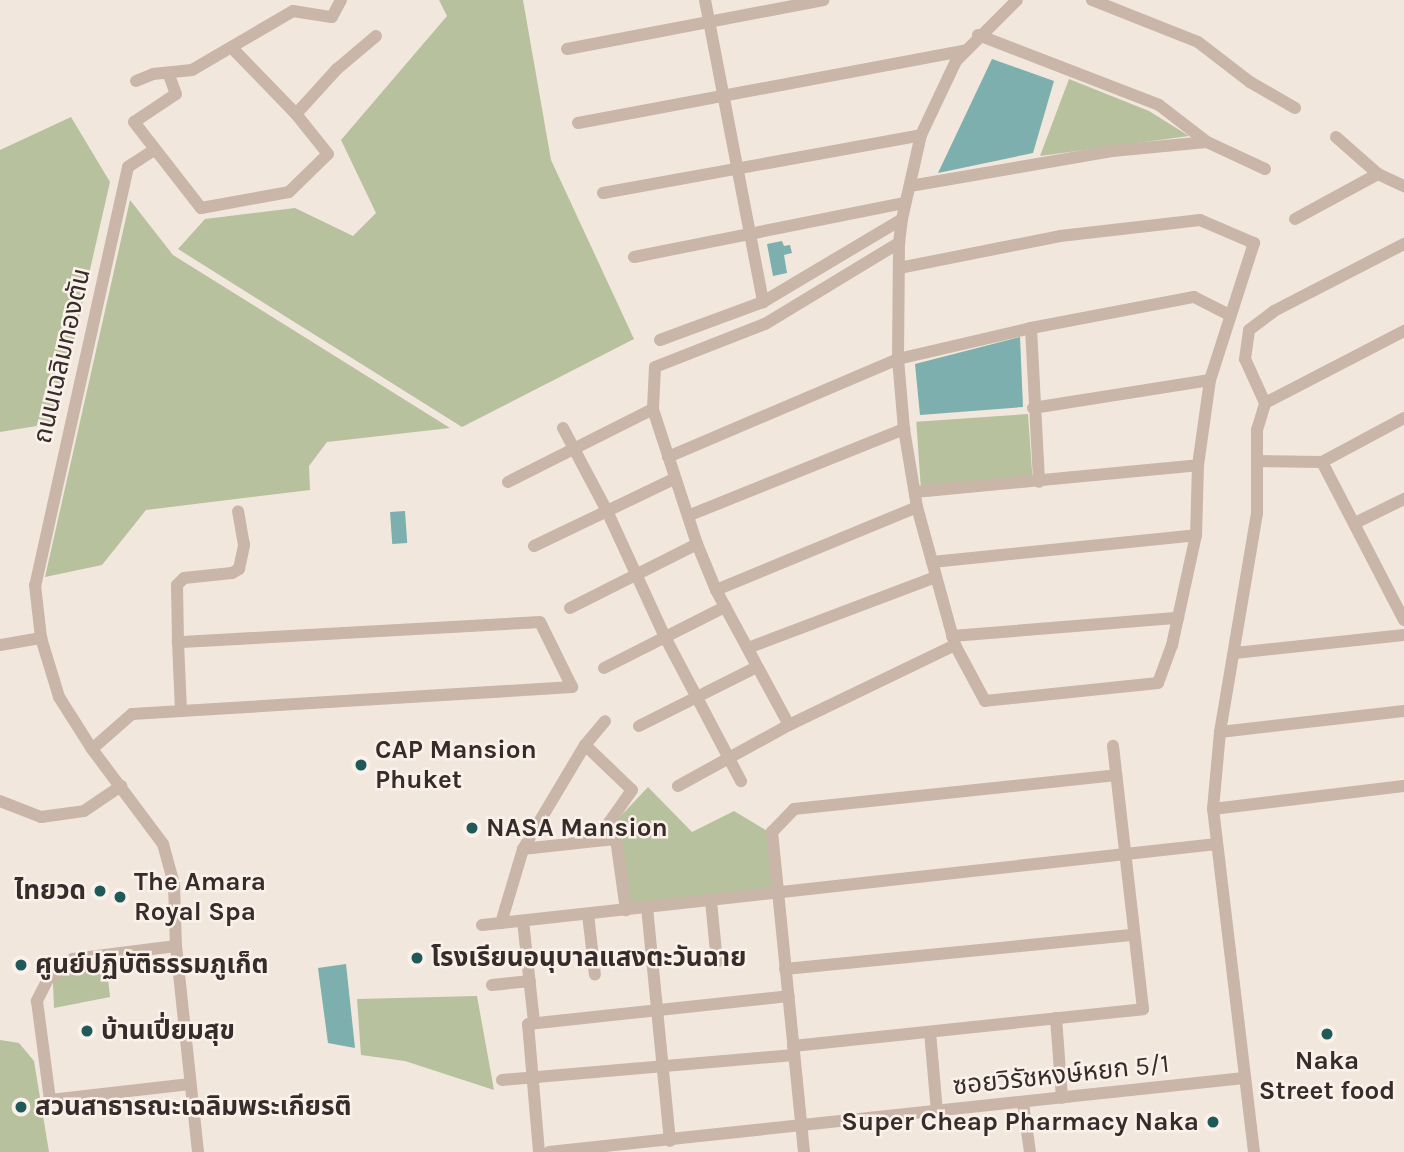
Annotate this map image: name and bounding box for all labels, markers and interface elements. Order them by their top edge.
street label: ถนนเฉลิมทองตัน [27,265,97,447]
place label: CAP Mansion Phuket [375,734,537,796]
marker: CAP Mansion Phuket [353,757,369,773]
place label: NASA Mansion [486,812,668,844]
marker: NASA Mansion [464,820,480,836]
place label: The Amara Royal Spa [134,866,266,928]
place label: ไทยวด [14,875,86,907]
marker: ไทยวด [92,883,108,899]
marker: The Amara Royal Spa [112,889,128,905]
place label: โรงเรียนอนุบาลแสงตะวันฉาย [431,942,746,974]
place label: ศูนย์ปฏิบัติธรรมภูเก็ต [35,949,269,981]
marker: โรงเรียนอนุบาลแสงตะวันฉาย [409,950,425,966]
marker: ศูนย์ปฏิบัติธรรมภูเก็ต [13,957,29,973]
place label: บ้านเปี่ยมสุข [101,1015,235,1047]
marker: บ้านเปี่ยมสุข [79,1023,95,1039]
marker: Naka Street food [1319,1026,1335,1042]
place label: Naka Street food [1259,1045,1395,1106]
street label: ซอยวิรัชหงษ์หยก 5/1 [951,1048,1171,1102]
place label: สวนสาธารณะเฉลิมพระเกียรติ [35,1091,351,1123]
marker: สวนสาธารณะเฉลิมพระเกียรติ [13,1099,29,1115]
place label: Super Cheap Pharmacy Naka [841,1106,1199,1138]
marker: Super Cheap Pharmacy Naka [1205,1114,1221,1130]

